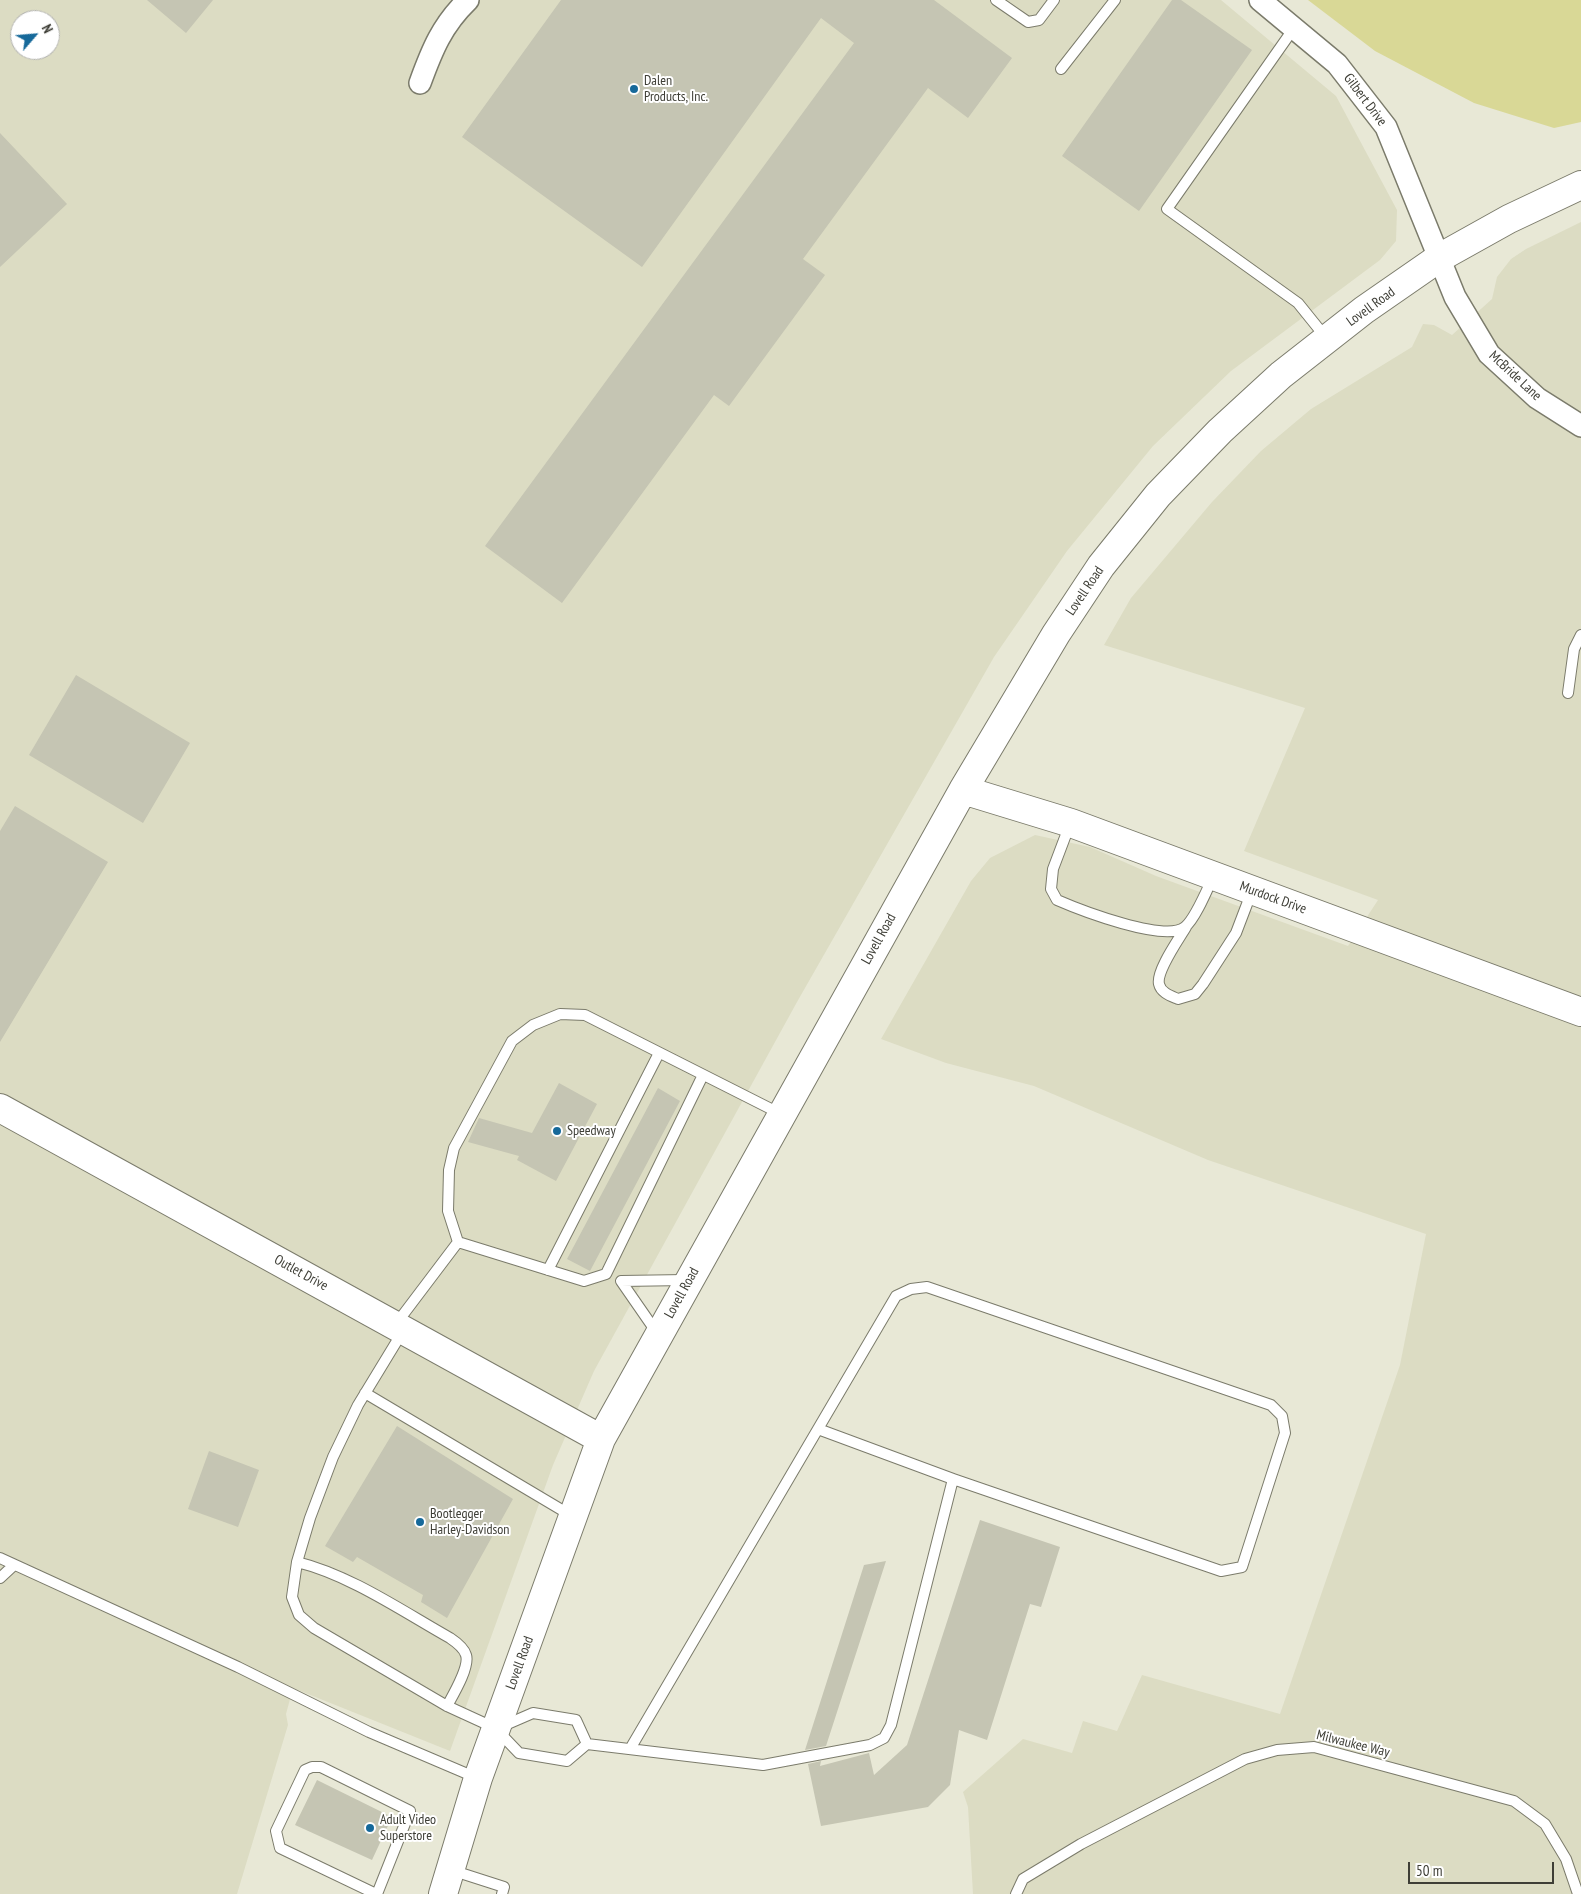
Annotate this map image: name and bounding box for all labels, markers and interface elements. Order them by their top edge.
north arrow [10,10,60,60]
text: N [38,21,57,36]
street label: Gilbert Drive [1340,70,1390,130]
place label: Dalen Products, Inc. [644,73,708,105]
marker: Dalen Products, Inc. [628,83,640,95]
street label: Lovell Road [1344,284,1398,330]
street label: McBride Lane [1485,348,1545,404]
street label: Lovell Road [1062,563,1108,619]
street label: Murdock Drive [1237,878,1309,918]
street label: Lovell Road [858,911,900,967]
place label: Speedway [567,1123,616,1139]
marker: Speedway [551,1125,563,1137]
street label: Outlet Drive [271,1251,331,1295]
street label: Lovell Road [661,1265,703,1321]
place label: Bootlegger Harley-Davidson [430,1506,509,1538]
marker: Bootlegger Harley-Davidson [414,1516,426,1528]
street label: Lovell Road [503,1634,537,1692]
street label: Milwaukee Way [1315,1727,1391,1761]
place label: Adult Video Superstore [380,1812,436,1844]
marker: Adult Video Superstore [364,1822,376,1834]
scale bar [1411,1852,1557,1884]
text: 50 m [1416,1861,1442,1880]

